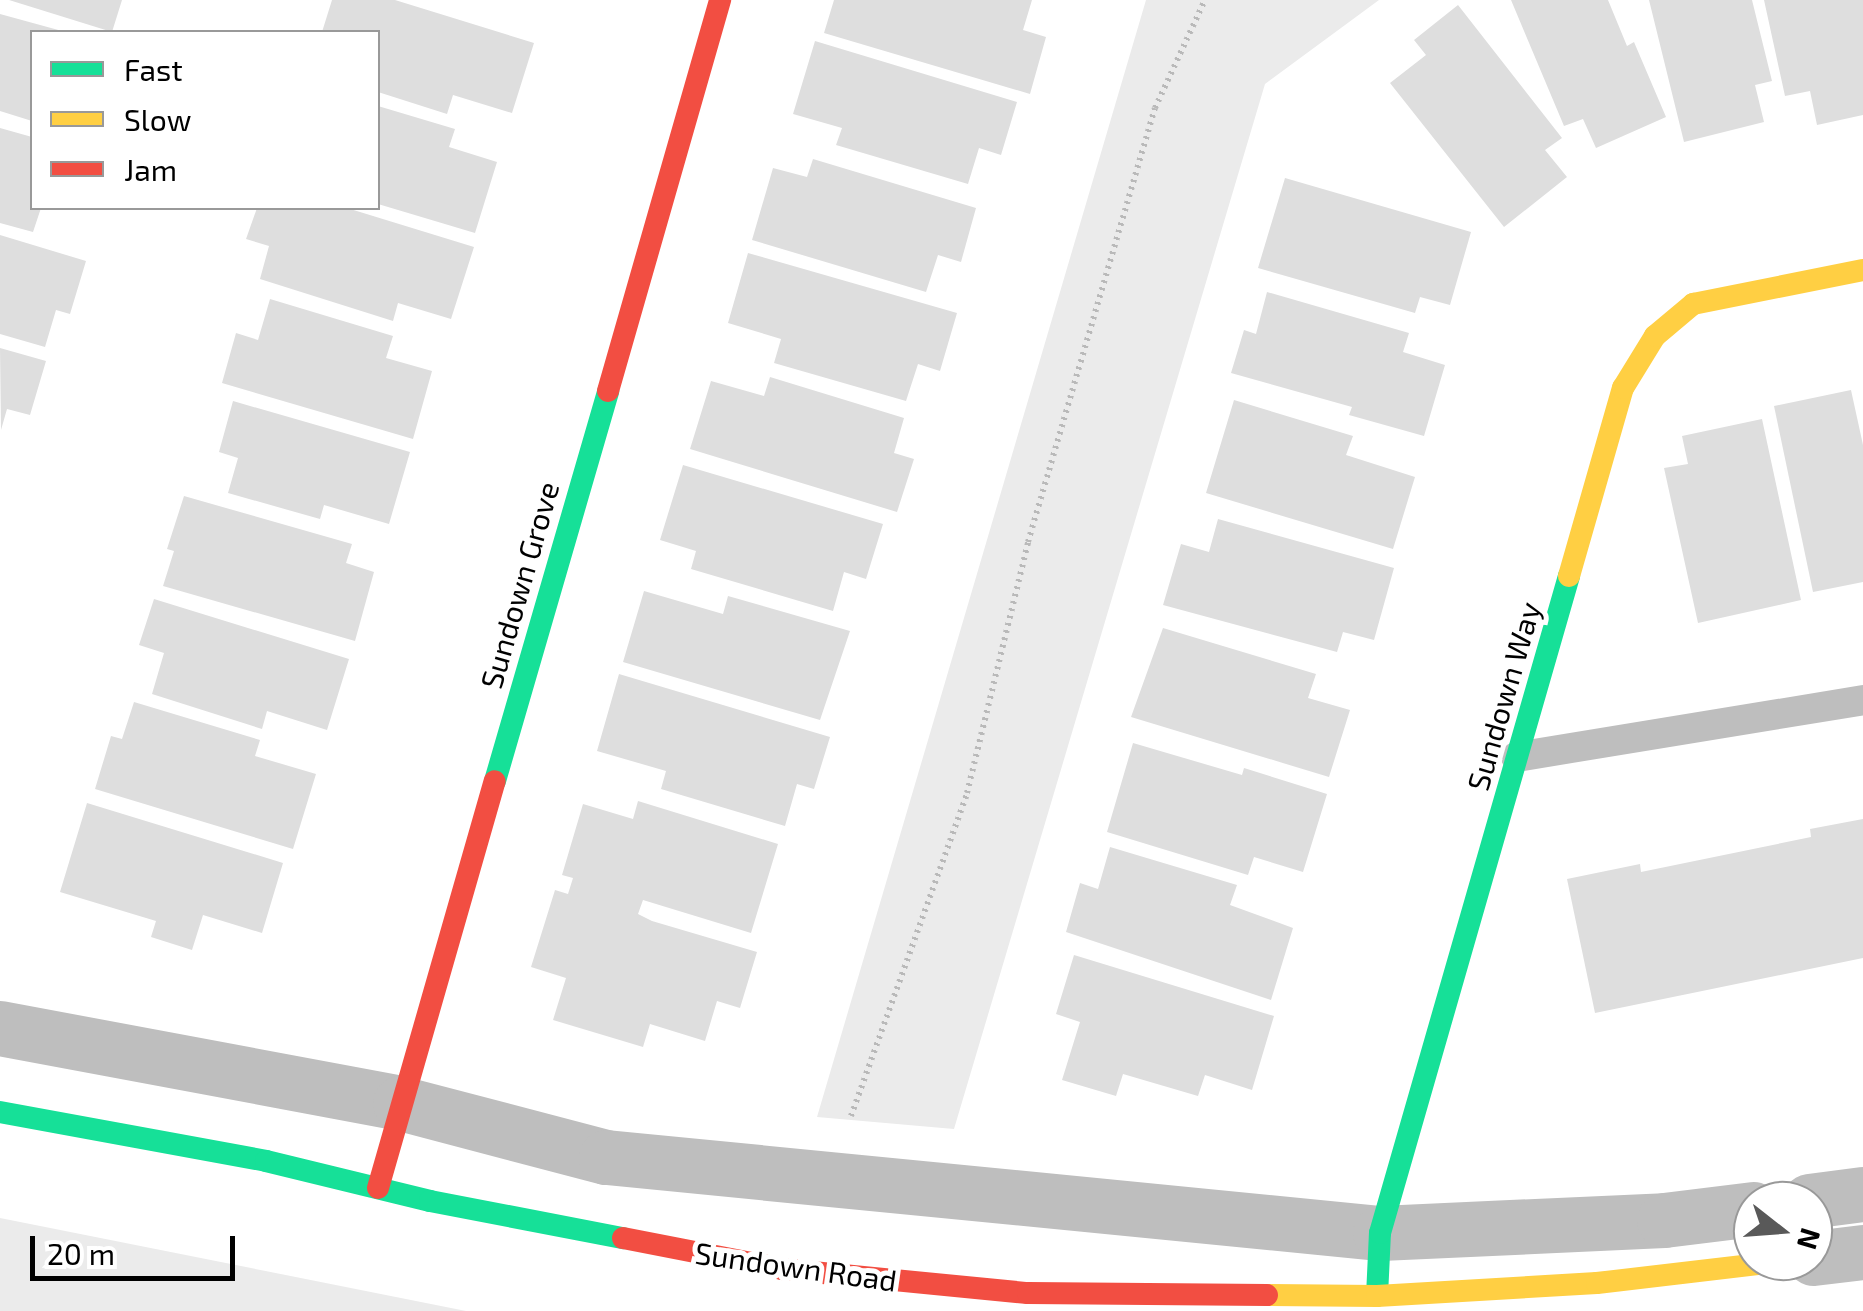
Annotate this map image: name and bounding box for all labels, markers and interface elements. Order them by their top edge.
legend [30,30,380,210]
text: Fast [124,51,183,87]
text: Slow [124,101,191,137]
text: Jam [124,151,177,187]
street label: Sundown Grove [472,477,566,693]
street label: Sundown Way [1459,597,1547,795]
north arrow [1733,1181,1833,1281]
scale bar [35,1216,240,1278]
text: N [1791,1225,1829,1254]
street label: Sundown Road [693,1234,899,1298]
text: 20 m [47,1235,115,1271]

